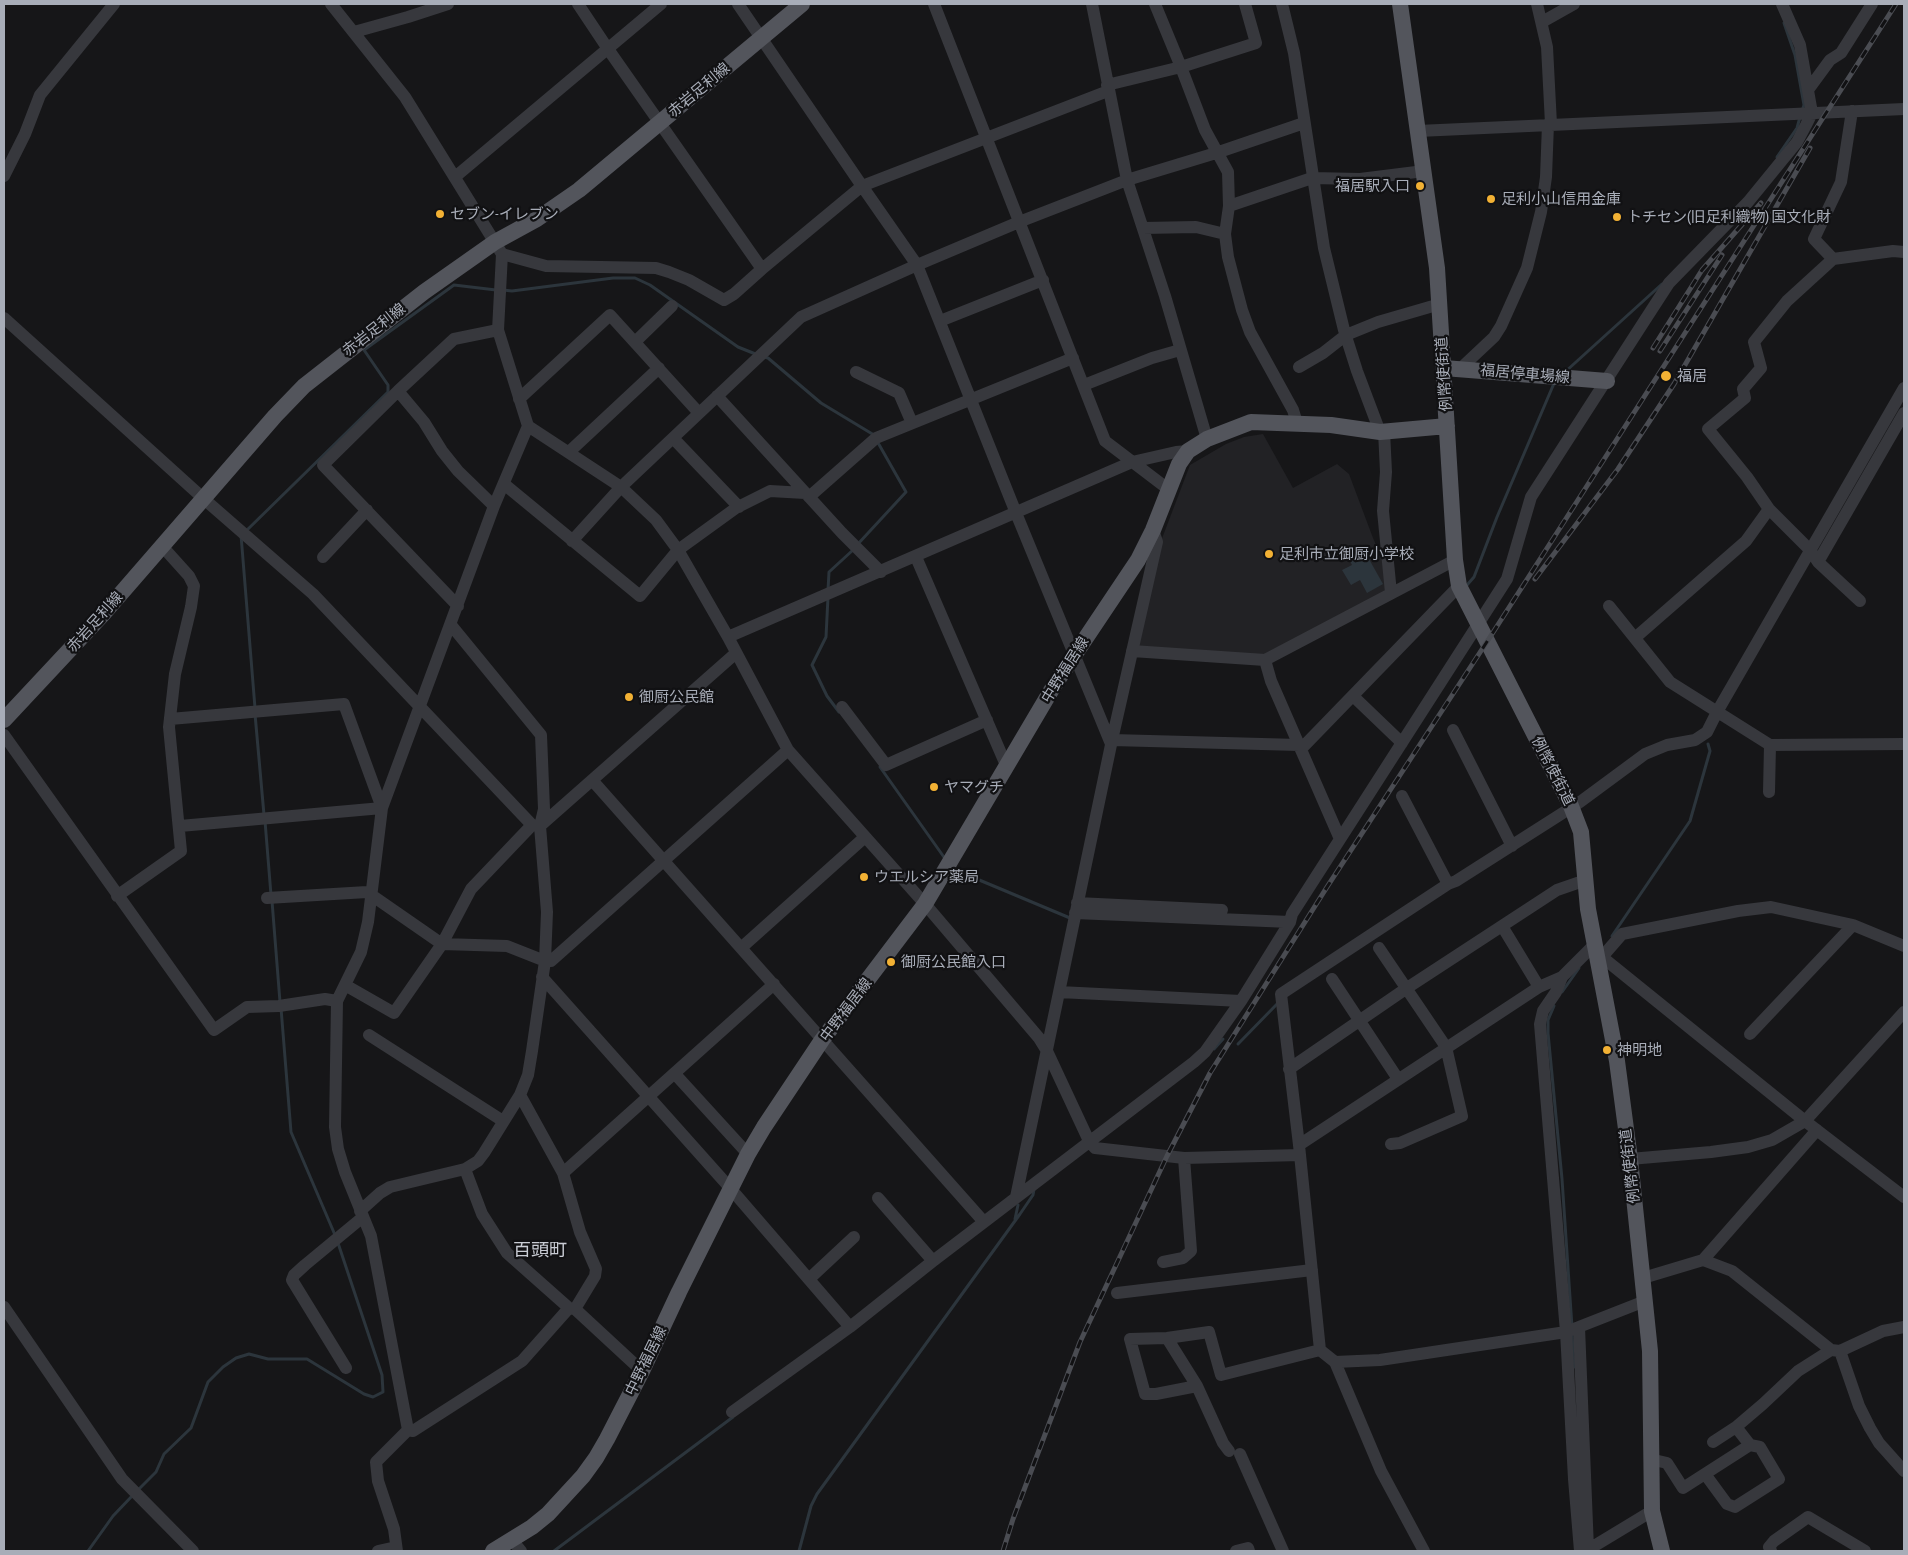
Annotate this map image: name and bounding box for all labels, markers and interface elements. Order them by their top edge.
street label: 赤岩足利線 [664,59,734,121]
place label: 福居駅入口 [1335,177,1410,195]
marker: 福居駅入口 [1414,180,1426,192]
place label: 足利小山信用金庫 [1501,190,1621,208]
marker: 足利小山信用金庫 [1485,193,1497,205]
place label: セブン-イレブン [450,205,559,223]
marker: セブン-イレブン [434,208,446,220]
place label: トチセン(旧足利織物) 国文化財 [1627,208,1831,226]
marker: トチセン(旧足利織物) 国文化財 [1611,211,1623,223]
street label: 赤岩足利線 [339,300,409,360]
street label: 例幣使街道 [1432,336,1456,412]
street label: 福居停車場線 [1479,361,1571,387]
place label: 福居 [1677,367,1707,385]
marker: 福居 [1659,369,1673,383]
place label: 足利市立御厨小学校 [1279,545,1414,563]
marker: 足利市立御厨小学校 [1263,548,1275,560]
street label: 赤岩足利線 [63,588,127,656]
street label: 中野福居線 [1037,633,1093,707]
place label: 御厨公民館 [639,688,714,706]
marker: 御厨公民館 [623,691,635,703]
street label: 例幣使街道 [1528,734,1578,808]
place label: ヤマグチ [944,778,1004,796]
marker: ヤマグチ [928,781,940,793]
place label: ウエルシア薬局 [874,868,979,886]
marker: ウエルシア薬局 [858,871,870,883]
place label: 御厨公民館入口 [901,953,1006,971]
marker: 御厨公民館入口 [885,956,897,968]
street label: 中野福居線 [816,975,876,1045]
place label: 神明地 [1617,1041,1662,1059]
marker: 神明地 [1601,1044,1613,1056]
street label: 例幣使街道 [1616,1128,1644,1204]
district label: 百頭町 [513,1239,567,1261]
street label: 中野福居線 [621,1323,671,1399]

